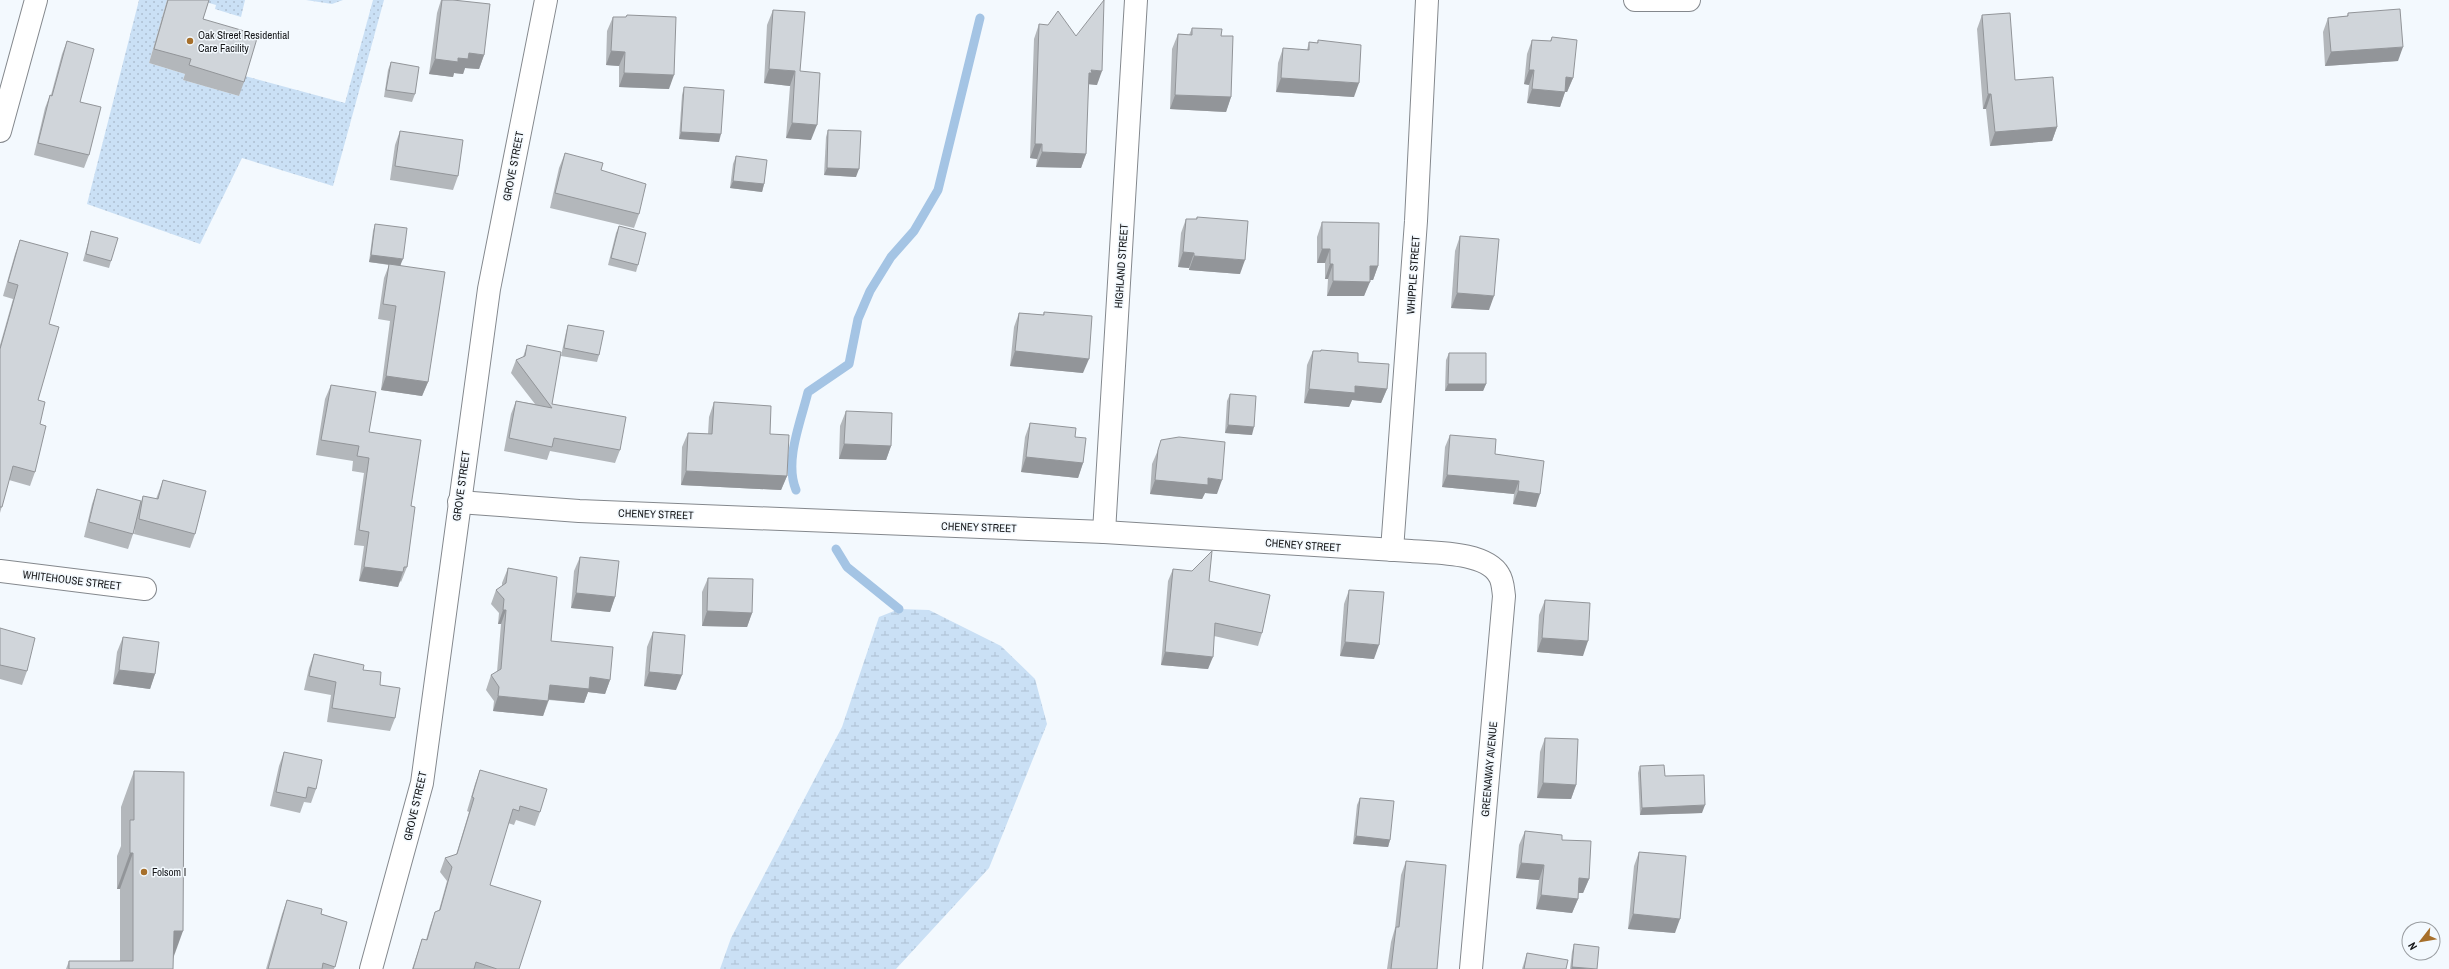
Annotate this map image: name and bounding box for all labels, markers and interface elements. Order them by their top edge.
place label: Oak Street Residential Care Facility [198,28,289,55]
marker: Oak Street Residential Care Facility [185,36,195,46]
street label: GROVE STREET [499,130,527,202]
street label: HIGHLAND STREET [1111,223,1131,309]
street label: WHIPPLE STREET [1403,235,1423,315]
street label: GROVE STREET [449,450,473,522]
street label: CHENEY STREET [618,506,694,522]
street label: CHENEY STREET [941,519,1017,535]
street label: CHENEY STREET [1265,535,1342,555]
street label: WHITEHOUSE STREET [22,567,123,593]
street label: GREENAWAY AVENUE [1478,721,1500,817]
street label: GROVE STREET [400,770,430,842]
place label: Folsom I [152,865,186,879]
marker: Folsom I [139,867,149,877]
north arrow [2401,921,2441,961]
text: N [2405,940,2420,953]

